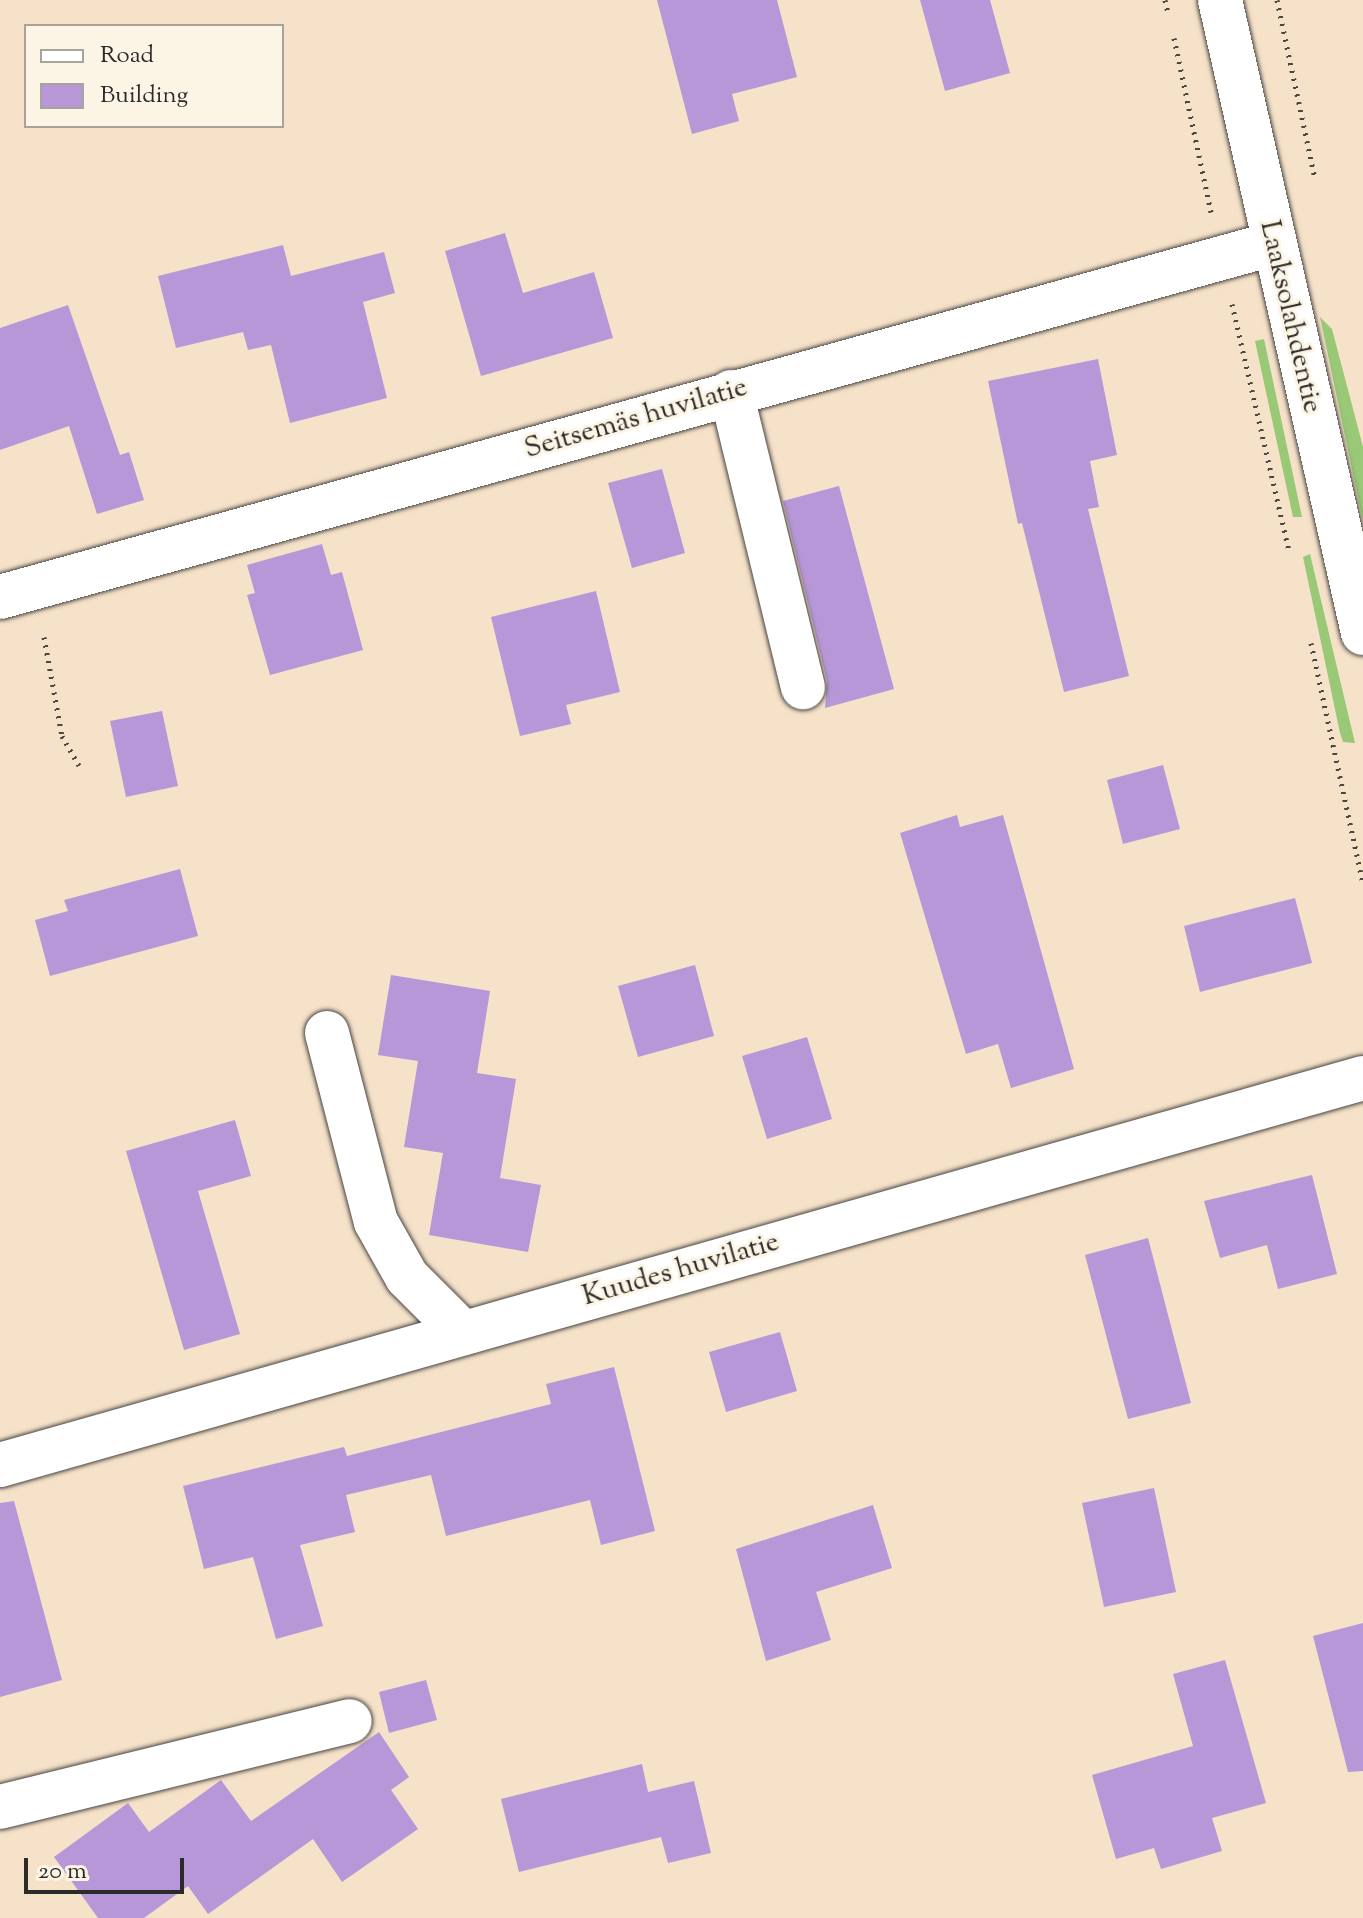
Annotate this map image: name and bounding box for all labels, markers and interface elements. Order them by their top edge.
legend [24,24,284,128]
text: Road [100,39,154,73]
text: Building [100,79,188,113]
street label: Laaksolahdentie [1252,218,1328,416]
street label: Seitsemäs huvilatie [521,371,751,467]
street label: Kuudes huvilatie [579,1226,783,1314]
scale bar [28,1842,188,1892]
text: 20 m [38,1855,87,1889]

